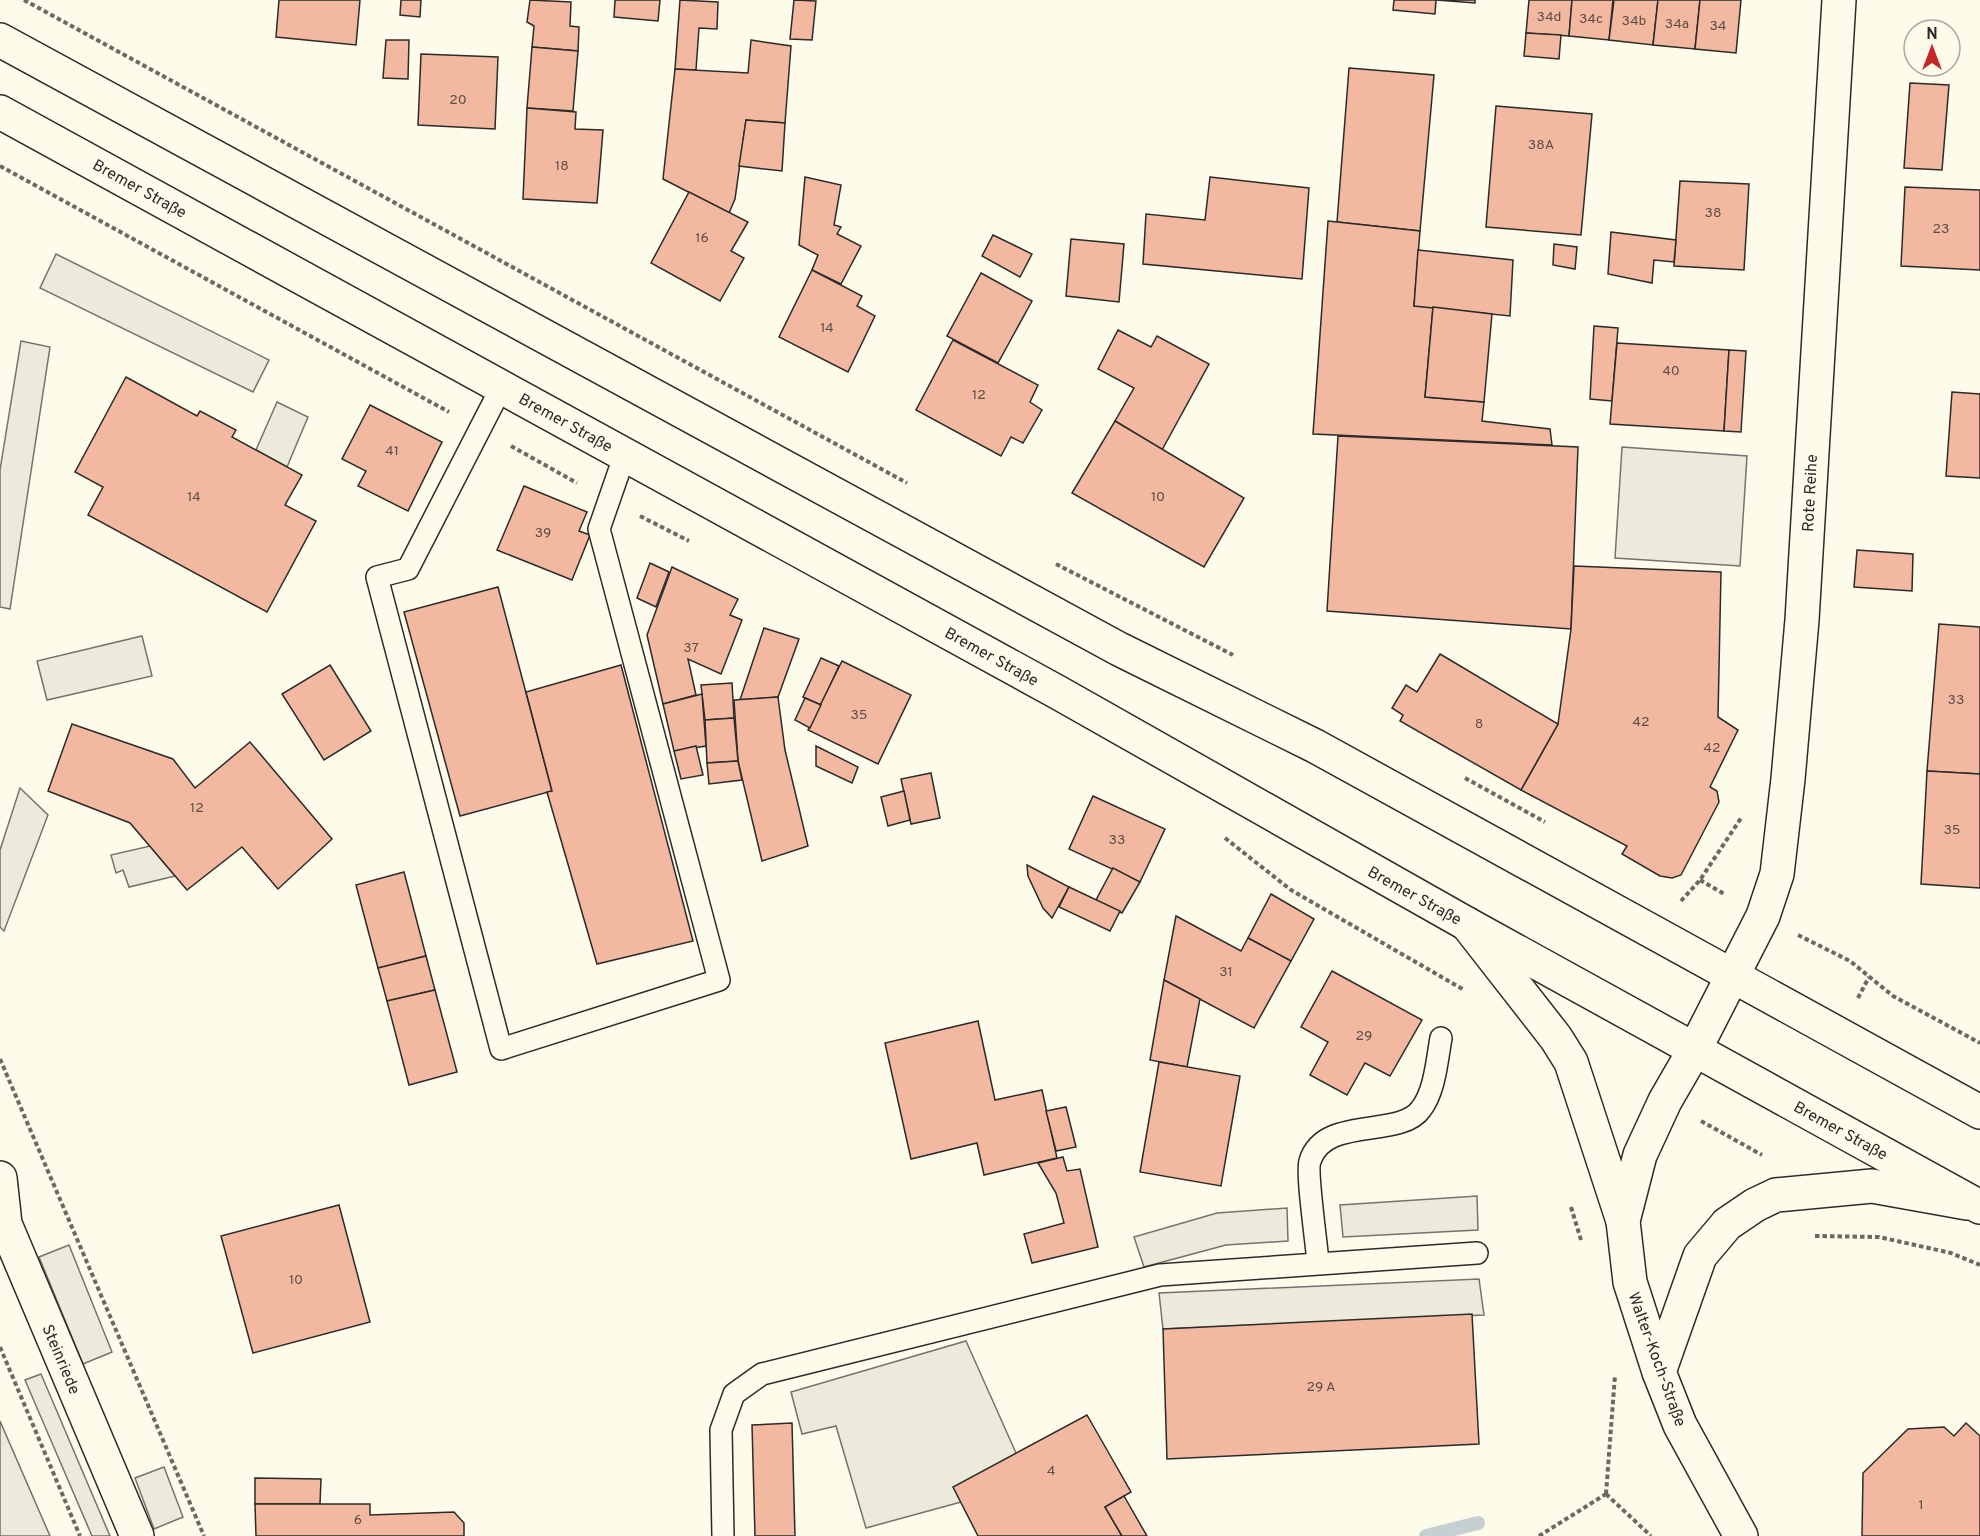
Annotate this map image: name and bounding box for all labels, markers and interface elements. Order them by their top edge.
house number: 34d [1537,9,1562,26]
house number: 34c [1579,11,1603,28]
house number: 34b [1622,13,1647,30]
house number: 34a [1665,16,1689,33]
house number: 34 [1709,18,1727,35]
north arrow [1902,18,1962,78]
text: N [1926,25,1938,45]
house number: 20 [449,92,467,109]
house number: 38A [1528,137,1554,154]
street label: Bremer Straße [89,156,189,224]
house number: 18 [555,158,569,175]
house number: 38 [1705,205,1721,222]
house number: 23 [1933,221,1950,238]
house number: 16 [695,230,709,247]
house number: 14 [820,320,834,337]
house number: 40 [1662,363,1680,380]
house number: 12 [972,387,986,404]
street label: Bremer Straße [515,390,615,458]
house number: 41 [385,443,399,460]
street label: Rote Reihe [1799,454,1823,533]
house number: 14 [187,489,201,506]
house number: 10 [1151,489,1165,506]
house number: 39 [535,525,551,542]
street label: Bremer Straße [941,624,1041,692]
house number: 37 [683,640,699,657]
house number: 33 [1948,692,1964,709]
house number: 35 [850,707,868,724]
house number: 42 [1632,714,1650,731]
house number: 8 [1475,716,1483,733]
house number: 42 [1703,740,1721,757]
house number: 12 [190,800,204,817]
house number: 35 [1943,822,1961,839]
house number: 33 [1109,832,1125,849]
street label: Bremer Straße [1364,863,1464,931]
house number: 31 [1219,964,1233,981]
house number: 29 [1356,1028,1372,1045]
street label: Bremer Straße [1790,1098,1890,1166]
house number: 10 [289,1272,303,1289]
street label: Walter-Koch-Straße [1623,1290,1690,1430]
street label: Steinriede [37,1322,84,1398]
house number: 29 A [1306,1379,1336,1396]
house number: 4 [1047,1463,1055,1480]
house number: 1 [1918,1497,1924,1514]
house number: 6 [354,1512,362,1529]

